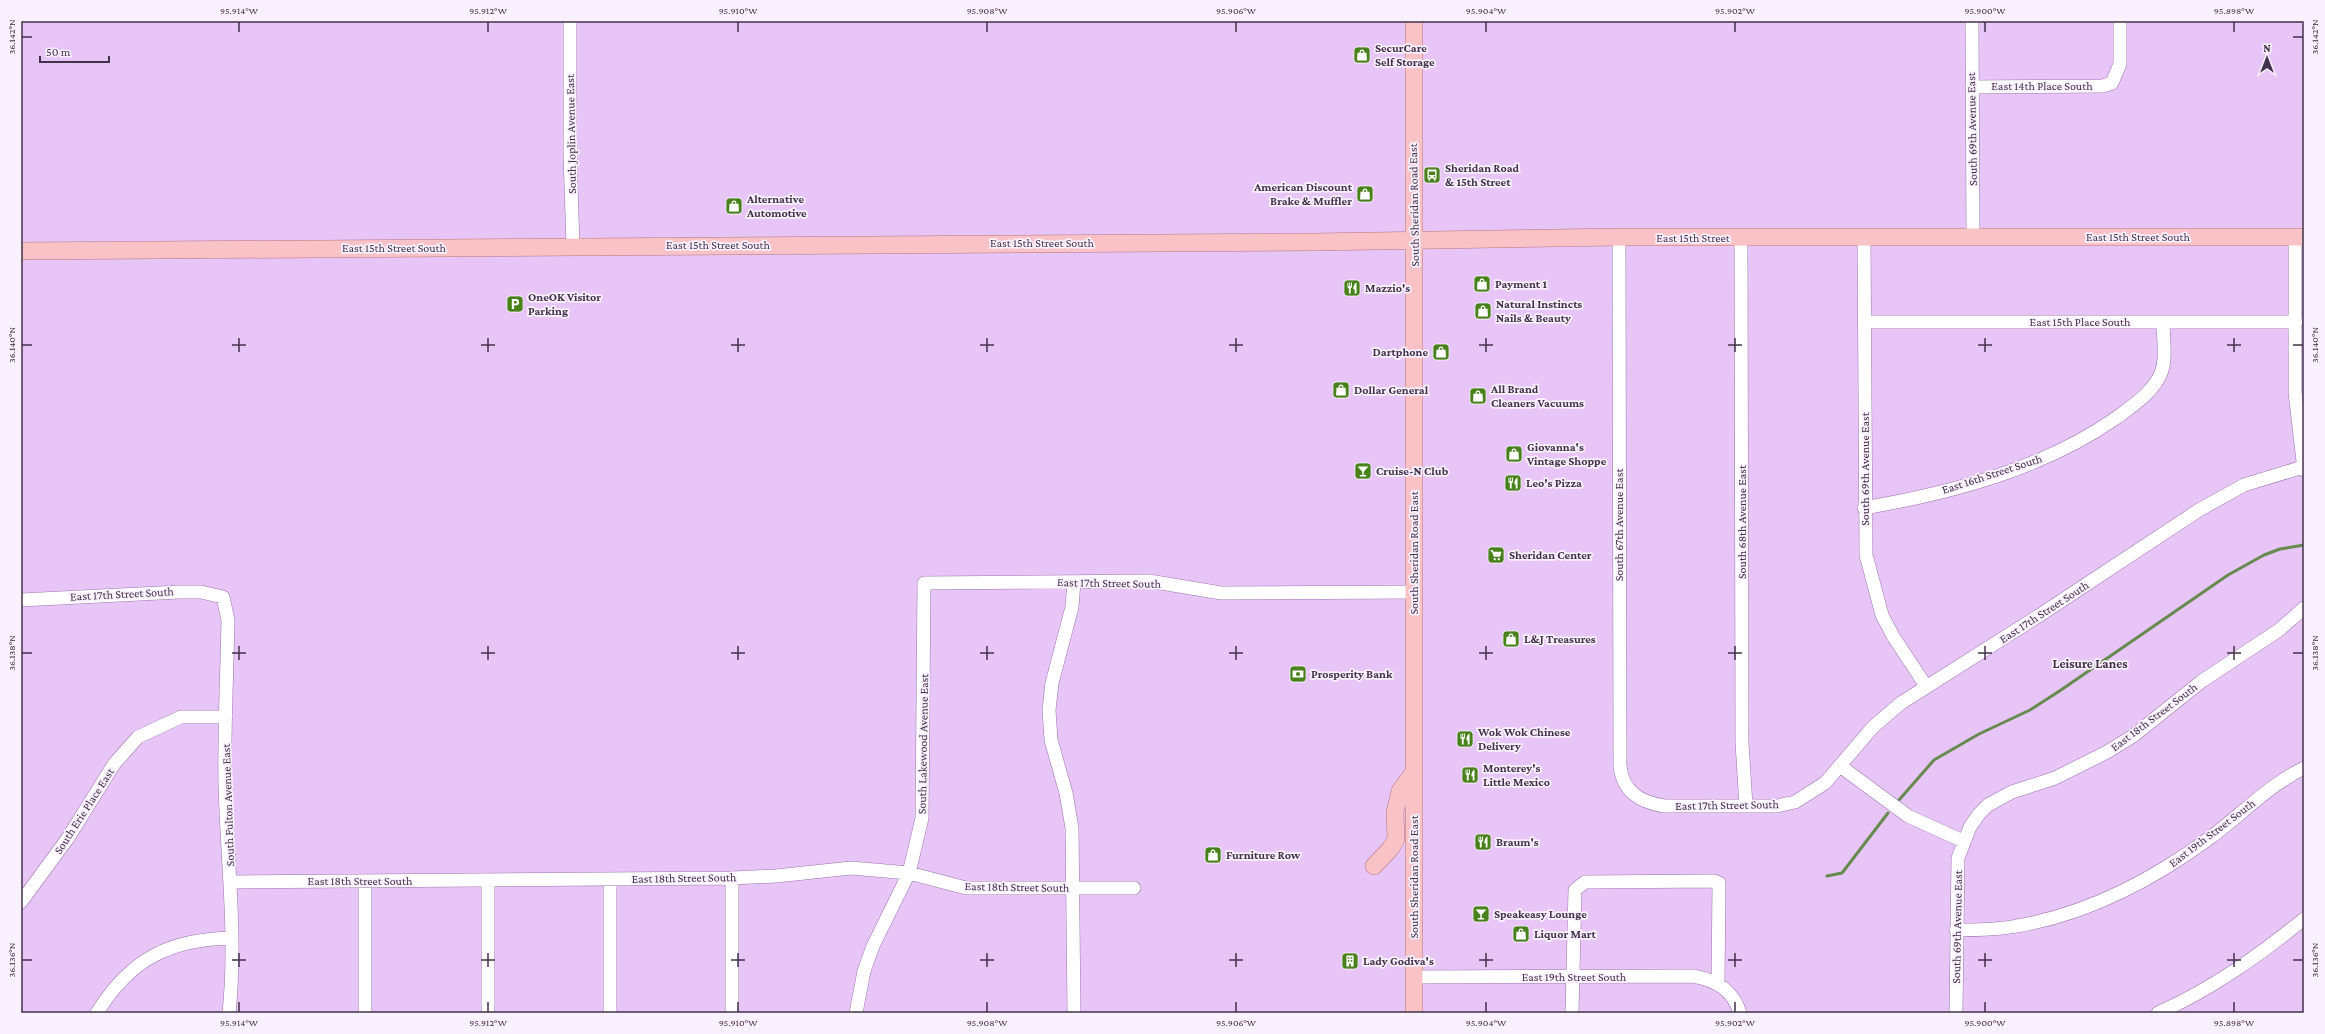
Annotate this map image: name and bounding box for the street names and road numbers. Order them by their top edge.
street label: South 69th Avenue East [1964,71,1980,186]
street label: South Joplin Avenue East [563,73,579,194]
street label: East 14th Place South [1991,79,2093,93]
street label: South Sheridan Road East [1406,142,1422,267]
street label: East 15th Street South [2086,230,2191,244]
street label: East 15th Street [1656,231,1731,245]
street label: East 15th Street South [990,236,1095,250]
street label: East 15th Street South [666,238,771,252]
street label: East 15th Street South [342,241,447,255]
street label: East 15th Place South [2030,315,2131,329]
street label: South 69th Avenue East [1858,411,1872,526]
street label: East 16th Street South [1940,451,2044,497]
street label: South 68th Avenue East [1735,464,1749,579]
street label: South 67th Avenue East [1612,468,1626,581]
street label: South Sheridan Road East [1407,490,1421,615]
street label: East 17th Street South [1057,575,1162,591]
street label: East 17th Street South [1997,578,2092,646]
street label: East 17th Street South [70,584,175,604]
street label: South Lakewood Avenue East [915,673,931,814]
street label: East 18th Street South [2108,680,2200,754]
street label: South Fulton Avenue East [219,742,237,867]
street label: South Erie Place East [51,764,118,857]
street label: East 19th Street South [2166,796,2258,870]
street label: East 17th Street South [1675,797,1780,813]
street label: South Sheridan Road East [1407,814,1421,939]
street label: South 69th Avenue East [1949,869,1965,984]
street label: East 18th Street South [632,870,737,886]
street label: East 18th Street South [308,874,413,888]
street label: East 18th Street South [965,879,1070,895]
street label: East 19th Street South [1522,970,1627,984]

